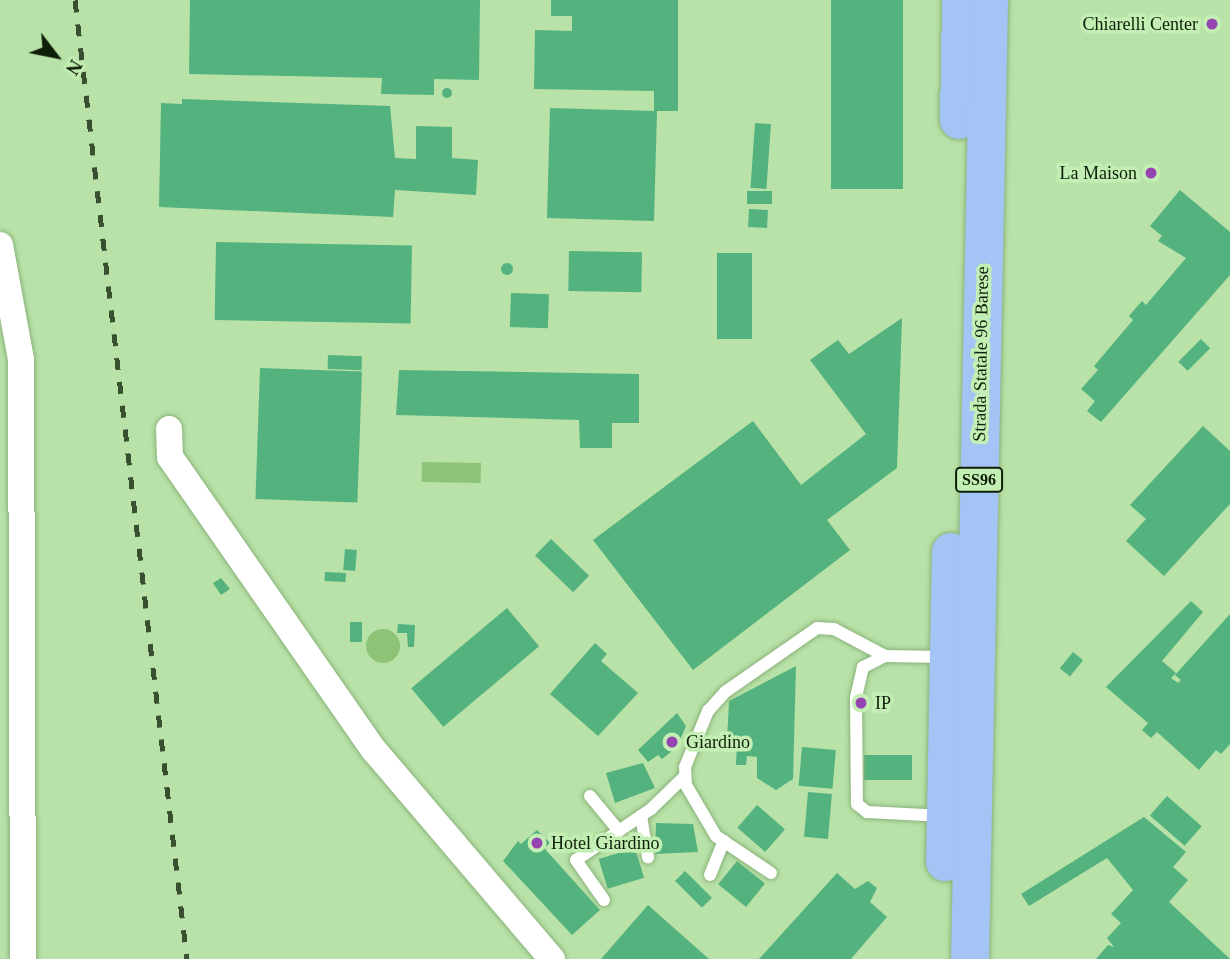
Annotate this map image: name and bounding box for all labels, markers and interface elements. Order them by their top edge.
place label: Chiarelli Center [1083,13,1198,35]
marker: Chiarelli Center [1204,16,1220,32]
north arrow [21,21,91,91]
text: N [62,56,87,79]
place label: La Maison [1060,162,1137,184]
marker: La Maison [1143,165,1159,181]
street label: Strada Statale 96 Barese [969,266,993,442]
road number: SS96 [954,467,1004,492]
place label: IP [875,692,891,714]
marker: IP [853,695,869,711]
place label: Giardino [686,731,750,753]
marker: Giardino [664,734,680,750]
place label: Hotel Giardino [551,832,659,854]
marker: Hotel Giardino [529,835,545,851]

